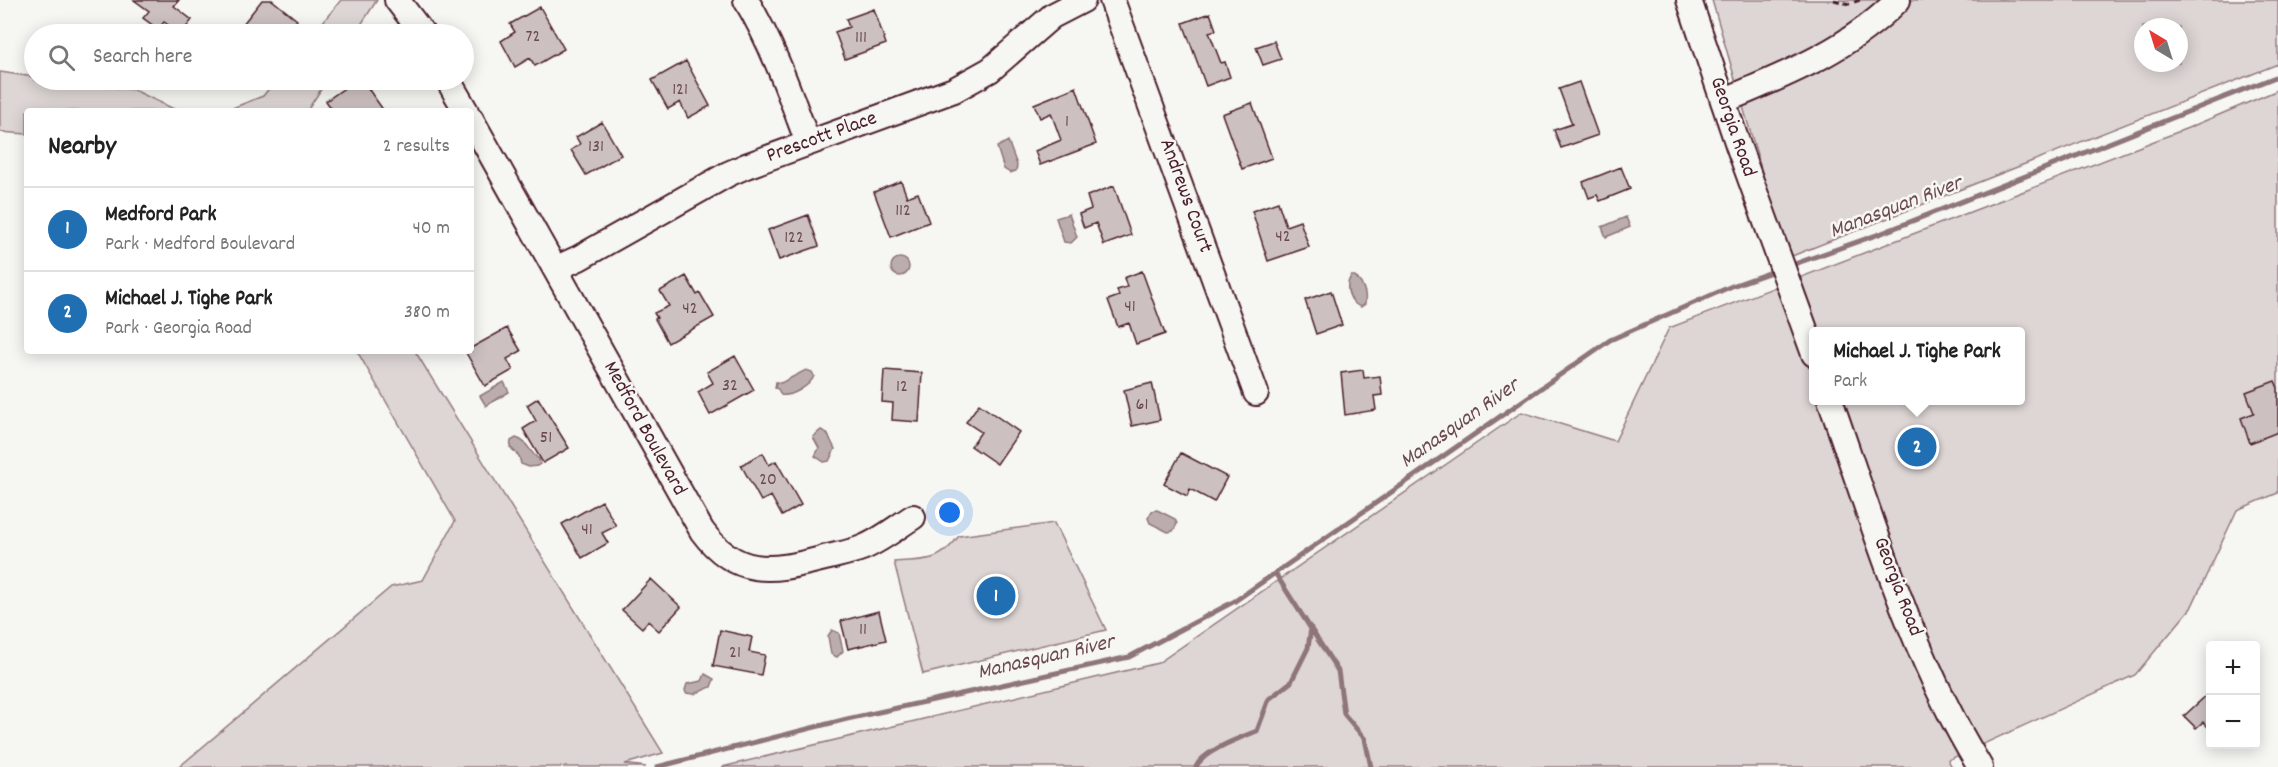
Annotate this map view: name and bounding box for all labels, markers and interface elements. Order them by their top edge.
north arrow [2134,18,2188,72]
search box [24,24,474,90]
house number: 72 [526,25,540,50]
house number: 111 [855,26,867,51]
icon: search [45,41,78,74]
text: Search here [93,42,192,73]
street label: Georgia Road [1701,73,1763,181]
house number: 121 [672,78,688,103]
street label: Prescott Place [763,104,881,172]
house number: 1 [1065,110,1069,135]
text: Nearby [48,129,116,166]
text: 2 results [383,133,450,161]
house number: 131 [588,135,604,160]
street label: Andrews Court [1150,135,1220,258]
water label: Manasquan River [1825,168,1969,247]
house number: 112 [895,199,911,224]
text: Medford Park [105,200,216,231]
text: 1 [65,215,70,243]
text: 40 m [412,215,450,243]
house number: 42 [1275,225,1291,250]
house number: 122 [784,226,804,251]
text: Park · Medford Boulevard [105,231,295,259]
text: Michael J. Tighe Park [105,284,273,315]
house number: 41 [1124,295,1136,320]
house number: 42 [682,297,698,322]
text: 2 [63,299,72,327]
text: 380 m [404,299,450,327]
text: Park · Georgia Road [105,315,252,343]
popup [1809,327,2025,405]
text: Michael J. Tighe Park [1833,337,2001,368]
street label: Medford Boulevard [595,356,693,502]
text: Park [1833,368,1867,396]
water label: Manasquan River [1394,370,1528,477]
house number: 32 [722,374,738,399]
house number: 12 [896,375,908,400]
house number: 61 [1136,393,1148,418]
pin: 2 [1898,424,1936,470]
house number: 51 [540,426,552,451]
house number: 20 [759,468,777,493]
your location [935,498,964,527]
house number: 41 [581,518,593,543]
street label: Georgia Road [1864,533,1930,641]
pin: 1 [976,574,1016,618]
house number: 11 [859,618,867,643]
water label: Manasquan River [975,627,1120,689]
house number: 21 [729,641,741,666]
map controls [2206,641,2260,749]
button: + [2206,641,2260,695]
button: − [2206,695,2260,749]

